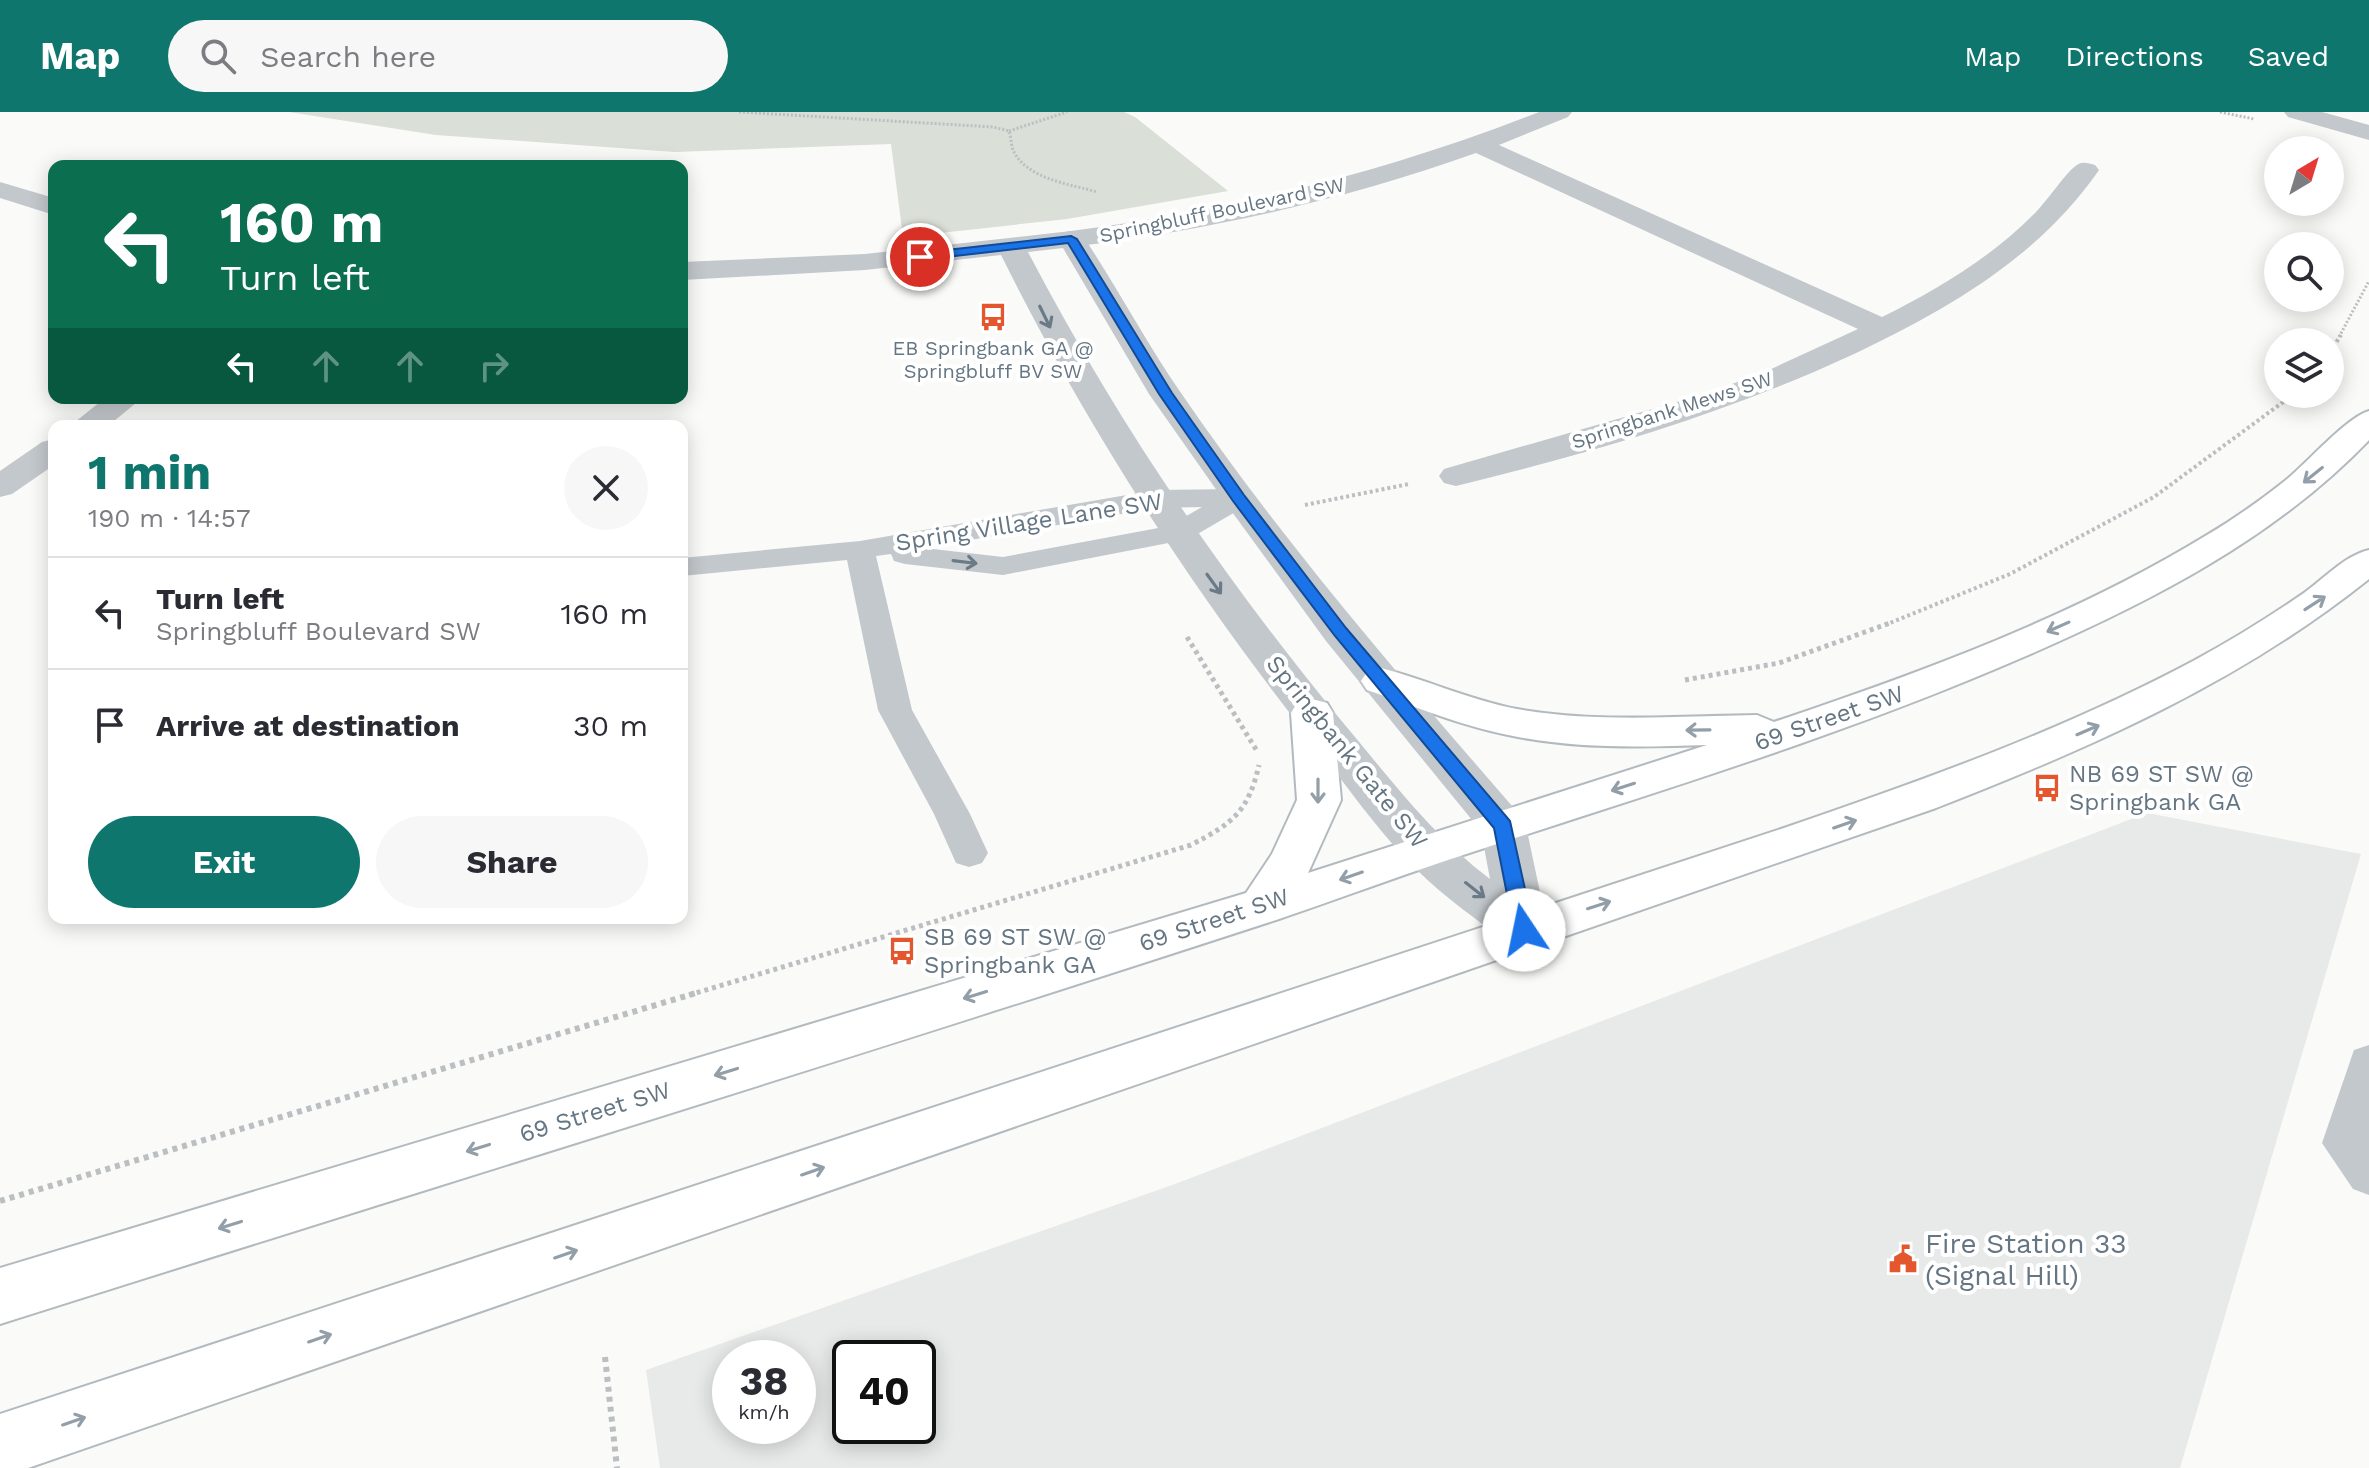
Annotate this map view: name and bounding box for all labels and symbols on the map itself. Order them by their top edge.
north arrow [2264,136,2344,216]
street label: Springbluff Boulevard SW [1097,172,1347,248]
pin [886,223,954,291]
bus stop icon: EB Springbank GA @ Springbluff BV SW [978,302,1008,332]
one-way arrow [1038,304,1053,328]
place label: EB Springbank GA @ Springbluff BV SW [892,336,1094,383]
street label: Springbank Mews SW [1569,366,1775,454]
one-way arrow [2303,466,2324,484]
street label: Spring Village Lane SW [894,487,1164,557]
one-way arrow [951,554,978,569]
one-way arrow [1206,572,1222,594]
one-way arrow [2303,595,2325,612]
one-way arrow [2046,621,2070,636]
street label: Springbank Gate SW [1261,650,1433,854]
street label: 69 Street SW [1751,679,1907,757]
one-way arrow [2075,721,2100,736]
one-way arrow [1685,722,1712,738]
place label: NB 69 ST SW @ Springbank GA [2069,760,2254,816]
bus stop icon: NB 69 ST SW @ Springbank GA [2032,773,2062,803]
one-way arrow [1310,777,1326,804]
one-way arrow [1611,781,1636,796]
one-way arrow [1833,816,1857,830]
one-way arrow [1339,869,1364,884]
one-way arrow [1464,881,1485,899]
street label: 69 Street SW [1135,883,1293,957]
position arrow [1482,888,1566,972]
one-way arrow [1585,897,1611,912]
place label: SB 69 ST SW @ Springbank GA [924,923,1106,979]
bus stop icon: SB 69 ST SW @ Springbank GA [887,936,917,966]
one-way arrow [962,988,988,1003]
one-way arrow [714,1065,739,1080]
street label: 69 Street SW [516,1076,674,1148]
one-way arrow [466,1142,491,1157]
one-way arrow [800,1162,825,1177]
one-way arrow [217,1218,243,1233]
place label: Fire Station 33 (Signal Hill) [1925,1227,2127,1292]
public building icon: Fire Station 33 (Signal Hill) [1888,1244,1918,1274]
one-way arrow [554,1246,579,1261]
one-way arrow [307,1329,332,1344]
speed limit sign: 40 [832,1340,936,1444]
one-way arrow [61,1413,86,1428]

